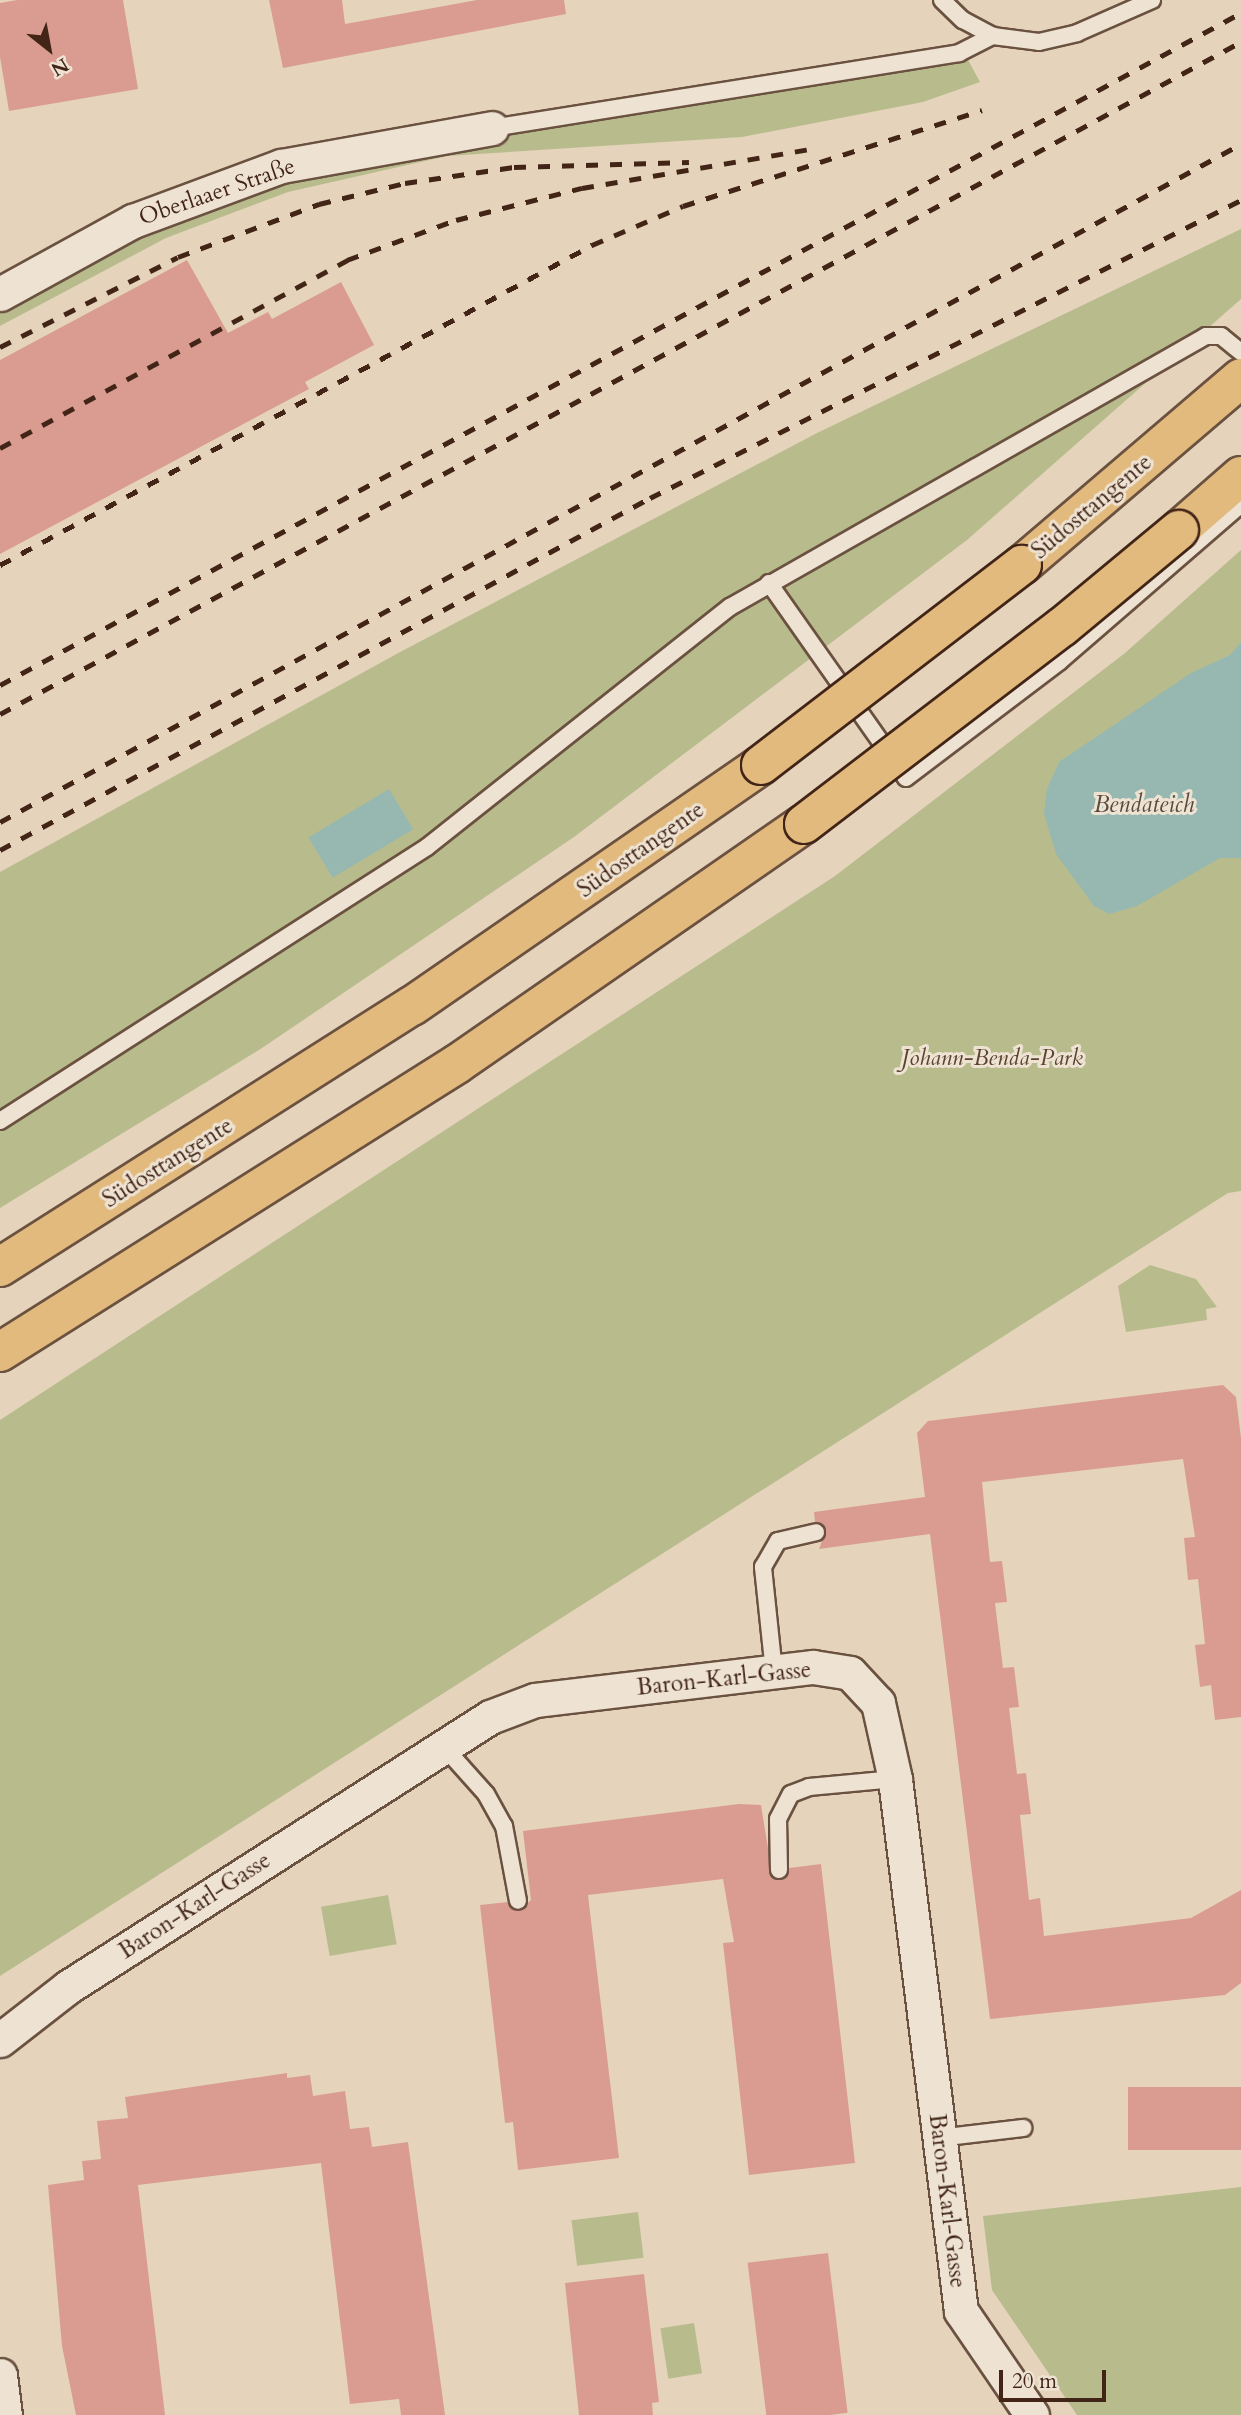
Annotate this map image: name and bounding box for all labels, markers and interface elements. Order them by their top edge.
north arrow [14,14,84,84]
text: N [46,52,74,82]
street label: Oberlaaer Straße [135,152,299,232]
street label: Südosttangente [1026,449,1158,565]
water label: Bendateich [1094,791,1194,819]
street label: Südosttangente [572,796,710,904]
park label: Johann-Benda-Park [901,1044,1083,1072]
street label: Südosttangente [98,1112,238,1214]
street label: Baron-Karl-Gasse [635,1656,813,1702]
street label: Baron-Karl-Gasse [114,1847,276,1965]
street label: Baron-Karl-Gasse [923,2112,971,2290]
scale bar [1003,2356,1110,2400]
text: 20 m [1012,2367,1057,2396]

